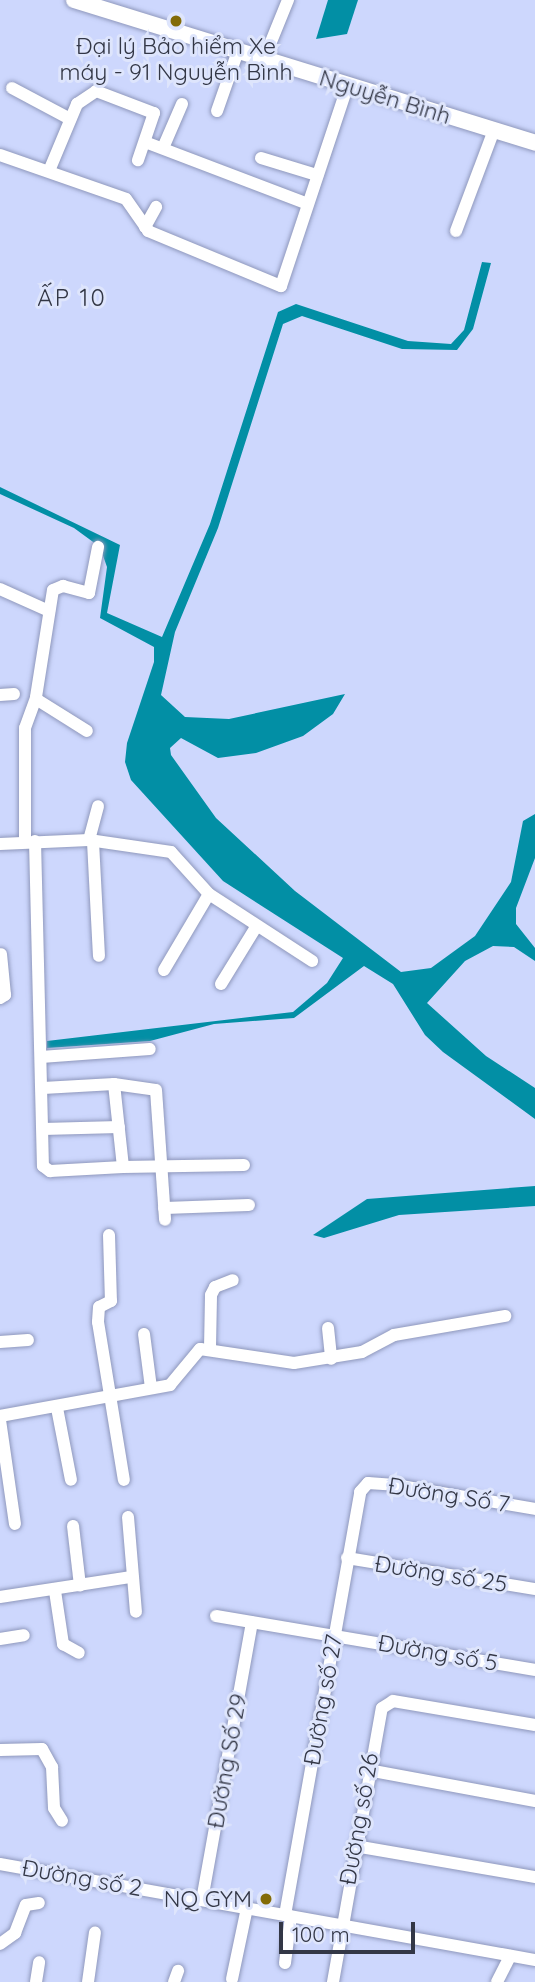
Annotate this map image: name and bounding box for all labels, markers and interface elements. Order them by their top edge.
marker: Đại lý Bảo hiểm Xe máy - 91 Nguyễn Bình [168,13,184,29]
place label: Đại lý Bảo hiểm Xe máy - 91 Nguyễn Bình [59,32,293,86]
street label: Nguyễn Bình [316,64,454,130]
district label: ẤP 10 [38,284,106,312]
street label: Đường Số 7 [386,1472,512,1518]
street label: Đường số 25 [373,1550,509,1598]
street label: Đường số 5 [376,1629,500,1677]
street label: Đường số 27 [298,1632,348,1768]
street label: Đường Số 29 [202,1692,252,1830]
street label: Đường số 26 [334,1751,384,1887]
street label: Đường số 2 [20,1854,144,1902]
place label: NQ GYM [164,1885,252,1913]
marker: NQ GYM [258,1891,274,1907]
scale bar [283,1909,420,1953]
text: 100 m [292,1921,350,1947]

